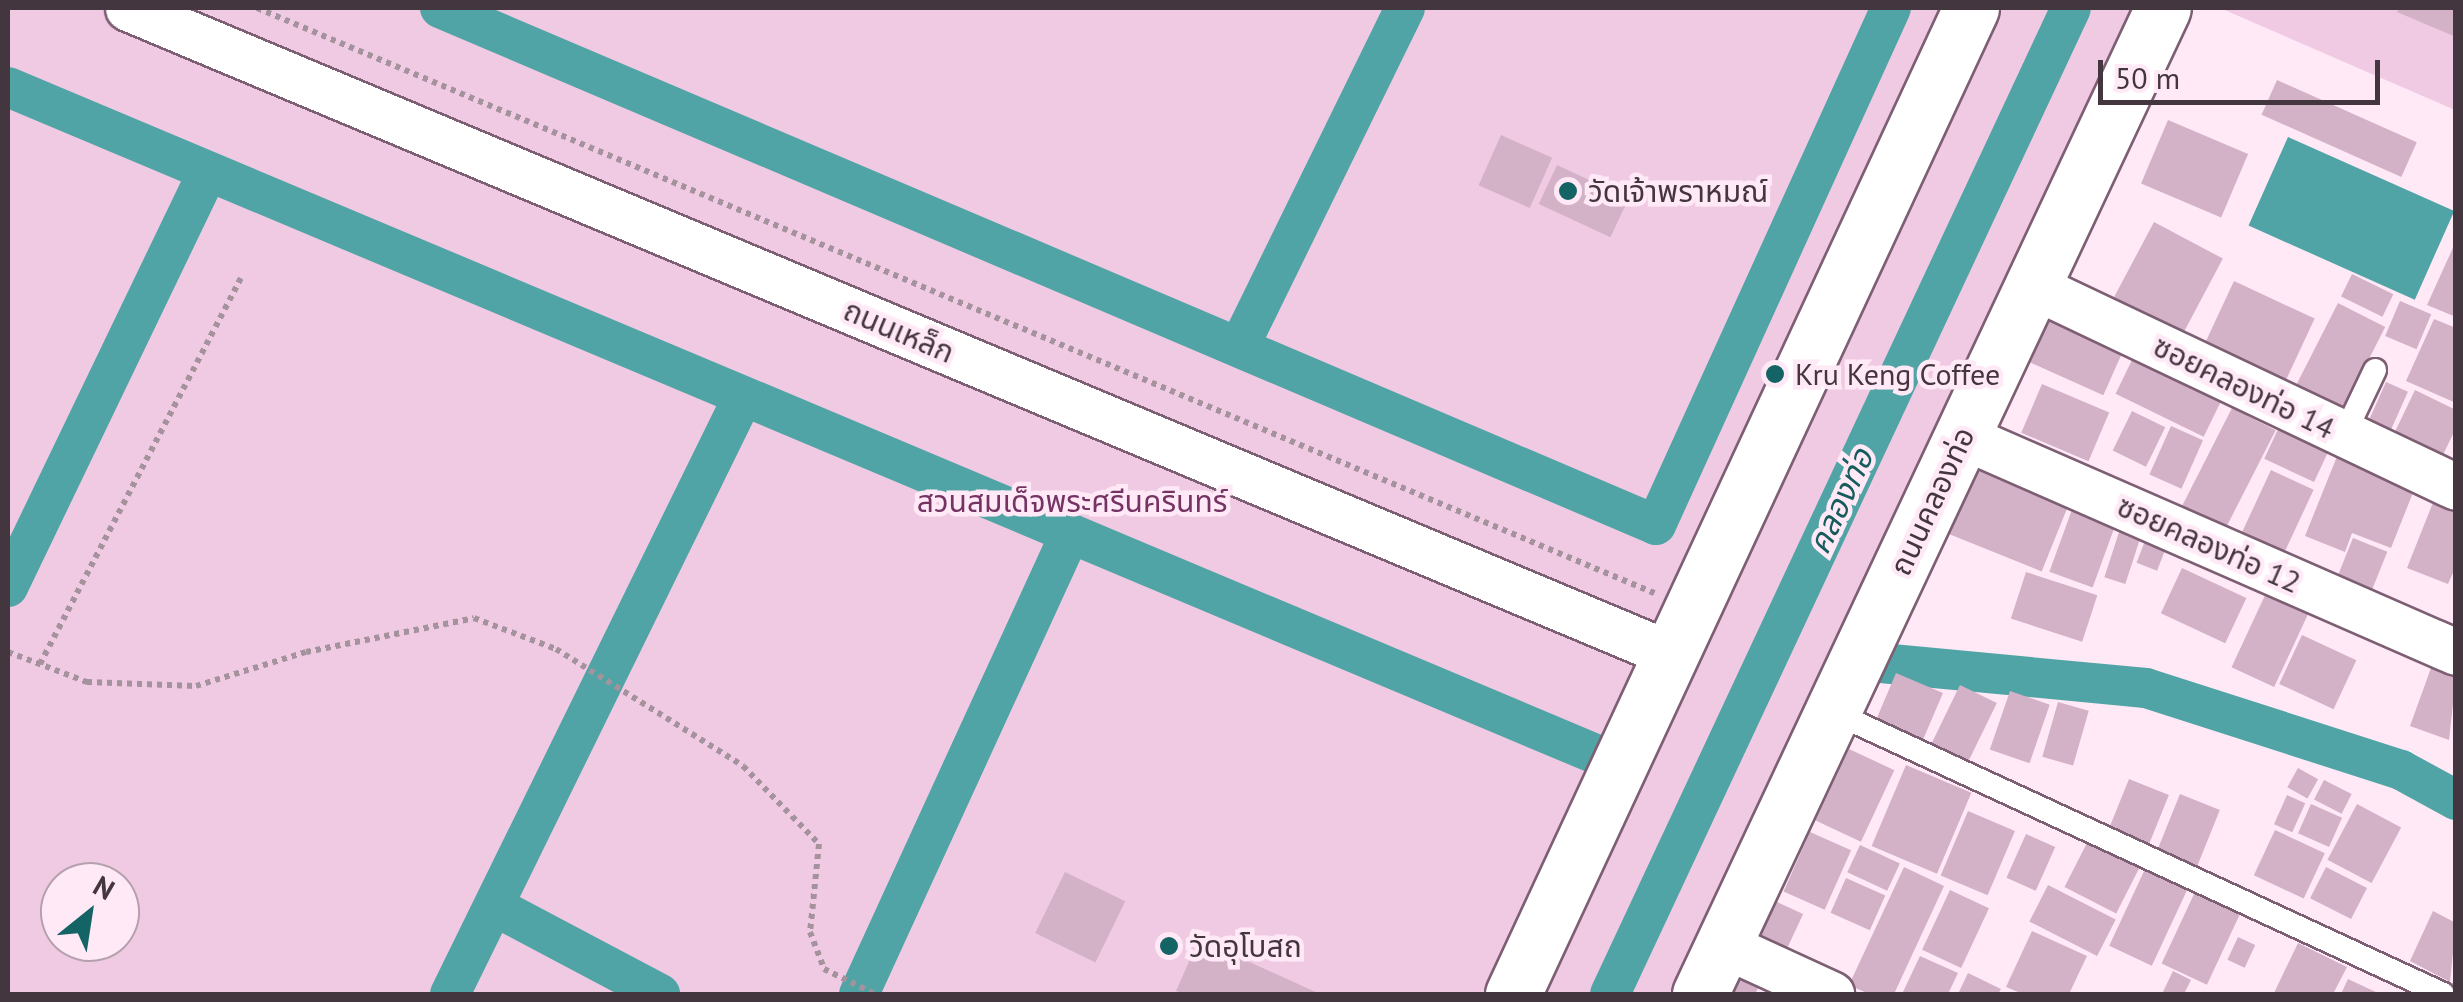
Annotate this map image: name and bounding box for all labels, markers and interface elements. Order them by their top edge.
scale bar [2103,40,2386,102]
text: 50 m [2115,58,2180,97]
place label: วัดเจ้าพราหมณ์ [1588,173,1768,209]
marker: วัดเจ้าพราหมณ์ [1557,180,1579,202]
street label: ถนนเหล็ก [838,292,960,370]
street label: ซอยคลองท่อ 14 [2148,328,2340,446]
place label: Kru Keng Coffee [1795,356,2000,392]
marker: Kru Keng Coffee [1764,363,1786,385]
street label: ถนนคลองท่อ [1882,421,1982,581]
water label: คลองท่อ [1799,442,1881,560]
park label: สวนสมเด็จพระศรีนครินทร์ [917,483,1227,519]
street label: ซอยคลองท่อ 12 [2112,488,2306,600]
north arrow [40,862,140,962]
text: N [87,867,121,908]
place label: วัดอุโบสถ [1189,928,1302,964]
marker: วัดอุโบสถ [1158,935,1180,957]

